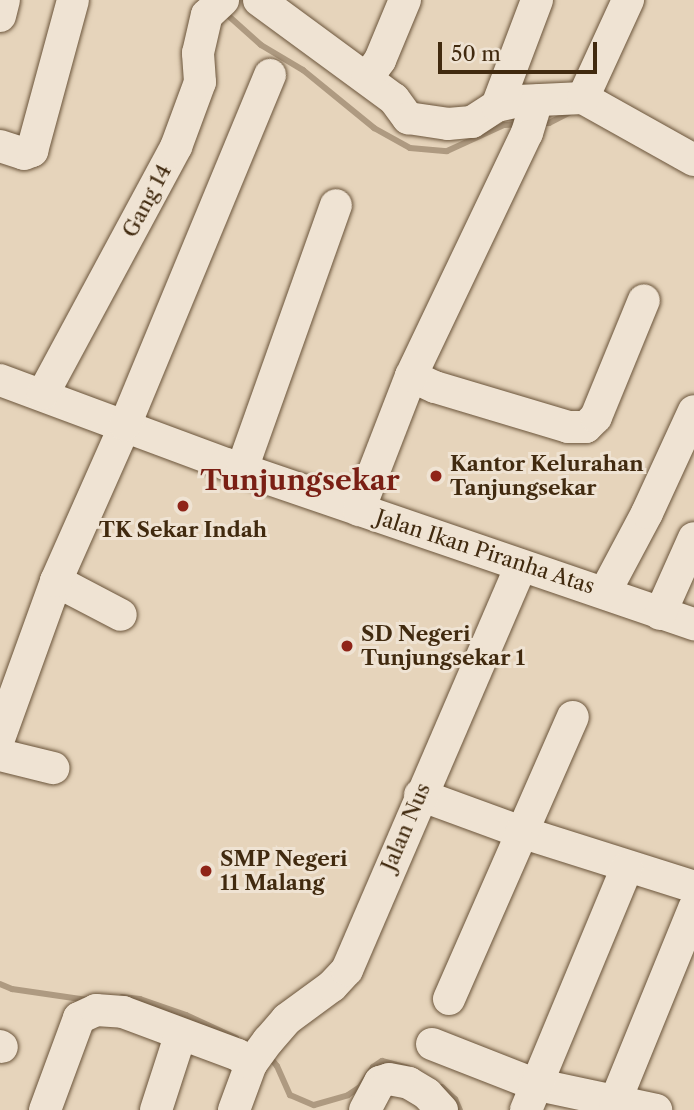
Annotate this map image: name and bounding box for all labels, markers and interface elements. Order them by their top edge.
scale bar [442,28,601,72]
text: 50 m [451,41,501,66]
street label: Gang 14 [117,160,177,242]
place label: Kantor Kelurahan Tanjungsekar [450,451,644,501]
district label: Tunjungsekar [200,463,400,497]
marker: Kantor Kelurahan Tanjungsekar [428,468,444,484]
marker: TK Sekar Indah [175,498,191,514]
street label: Jalan Ikan Piranha Atas [372,505,598,599]
place label: TK Sekar Indah [98,517,268,543]
place label: SD Negeri Tunjungsekar 1 [361,621,525,671]
marker: SD Negeri Tunjungsekar 1 [339,638,355,654]
street label: Jalan Nus [376,779,436,875]
place label: SMP Negeri 11 Malang [220,846,348,896]
marker: SMP Negeri 11 Malang [198,863,214,879]

